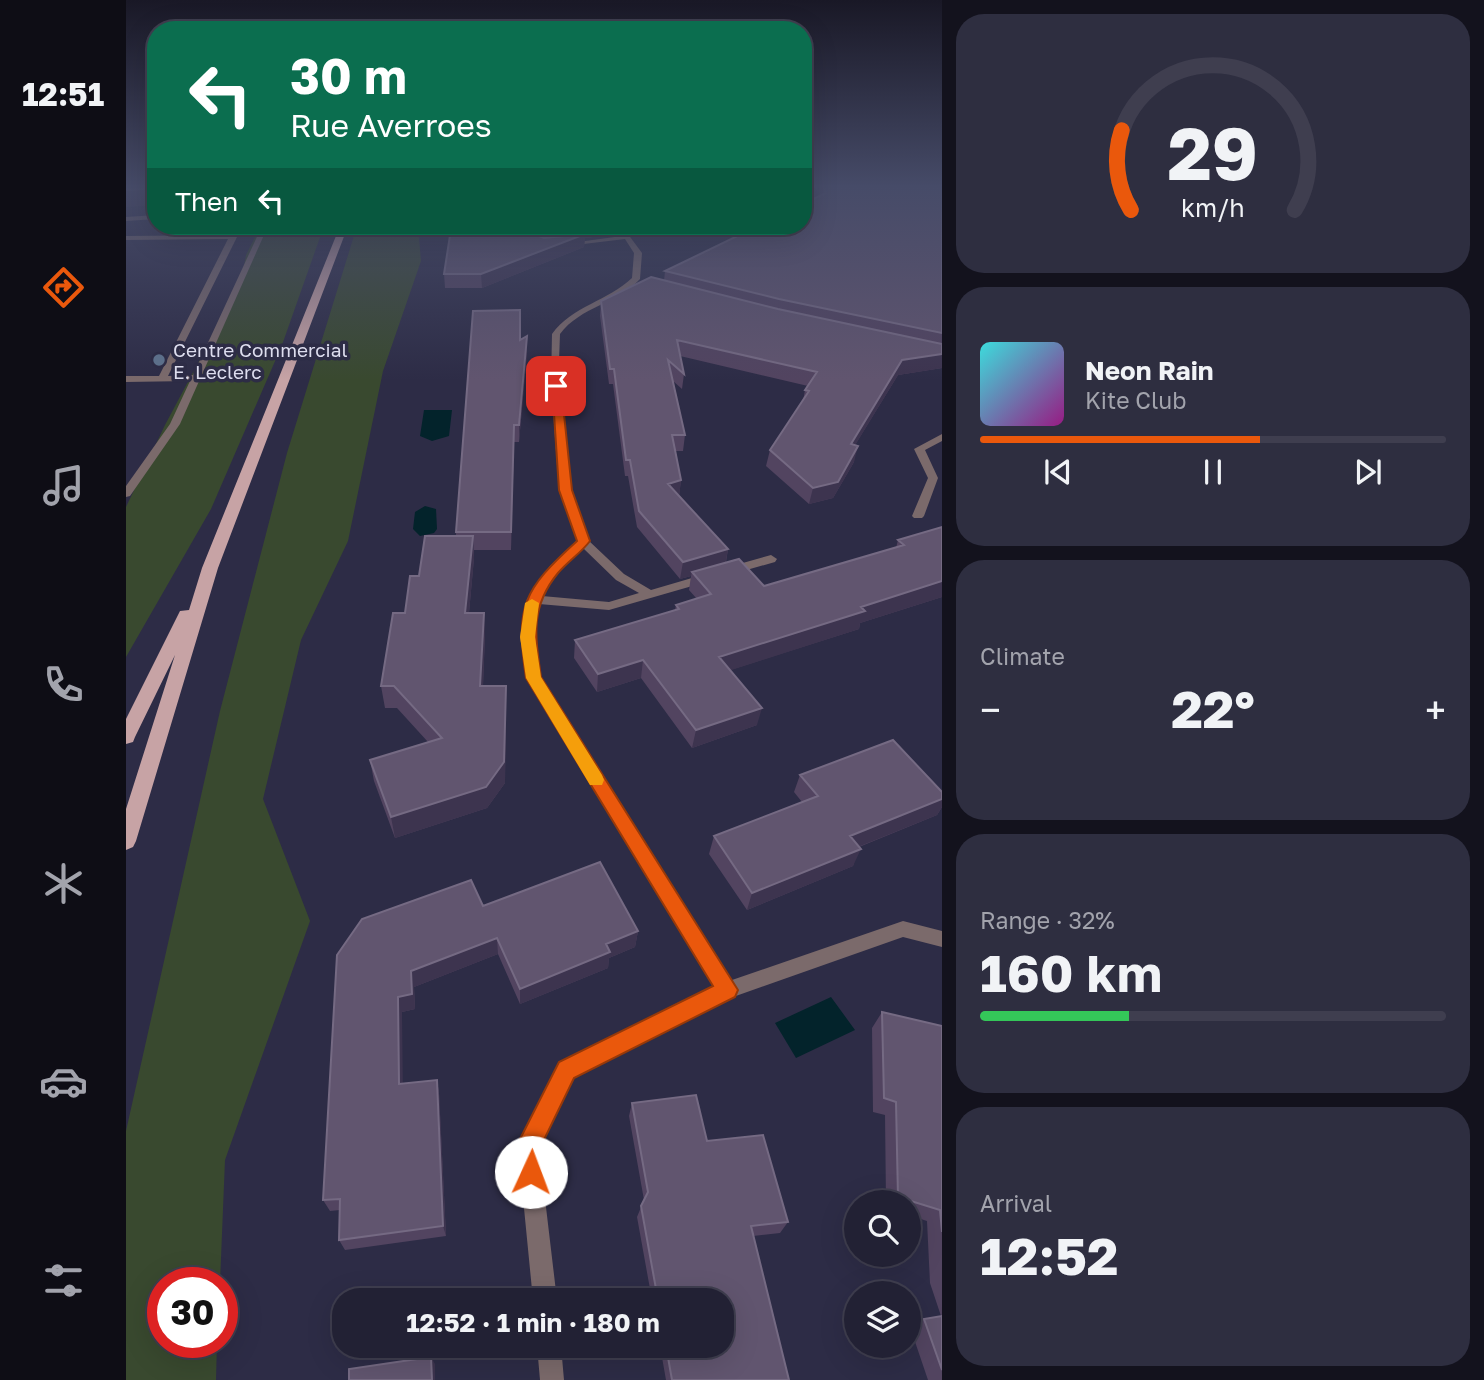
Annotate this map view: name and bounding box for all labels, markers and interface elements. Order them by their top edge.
text: 30 m [290,46,407,105]
icon: left [175,49,266,140]
text: 12:51 [22,75,104,113]
text: Rue Averroes [290,106,492,144]
text: 29 [1168,109,1258,196]
icon: left [252,182,290,220]
text: Then [175,186,238,217]
text: km/h [1181,191,1245,222]
icon: directions [39,263,88,312]
place label: Centre Commercial E. Leclerc [173,338,347,383]
marker: Centre Commercial E. Leclerc [151,352,167,368]
text: Neon Rain [1085,355,1214,386]
pin [526,356,586,416]
icon: arrive [537,367,575,405]
text: Kite Club [1085,386,1186,414]
icon: previous [1039,453,1077,491]
icon: pause [1194,453,1232,491]
icon: next [1349,453,1387,491]
icon: music [39,461,88,510]
text: Climate [980,642,1065,670]
icon: phone [39,660,88,709]
text: 22° [1171,677,1255,739]
text: − [980,687,1001,732]
text: + [1425,687,1446,732]
icon: climate [39,859,88,908]
text: Range · 32% [980,906,1115,934]
text: 160 km [980,941,1162,1003]
icon: car [39,1057,88,1106]
position arrow [494,1135,568,1209]
text: Arrival [980,1189,1052,1217]
map controls [844,1190,921,1358]
button: search [844,1190,921,1267]
text: 12:52 [980,1224,1119,1286]
icon: filters [39,1256,88,1305]
speed limit sign: 30 [147,1267,238,1358]
button: layers [844,1281,921,1358]
text: 12:52 · 1 min · 180 m [406,1307,660,1338]

